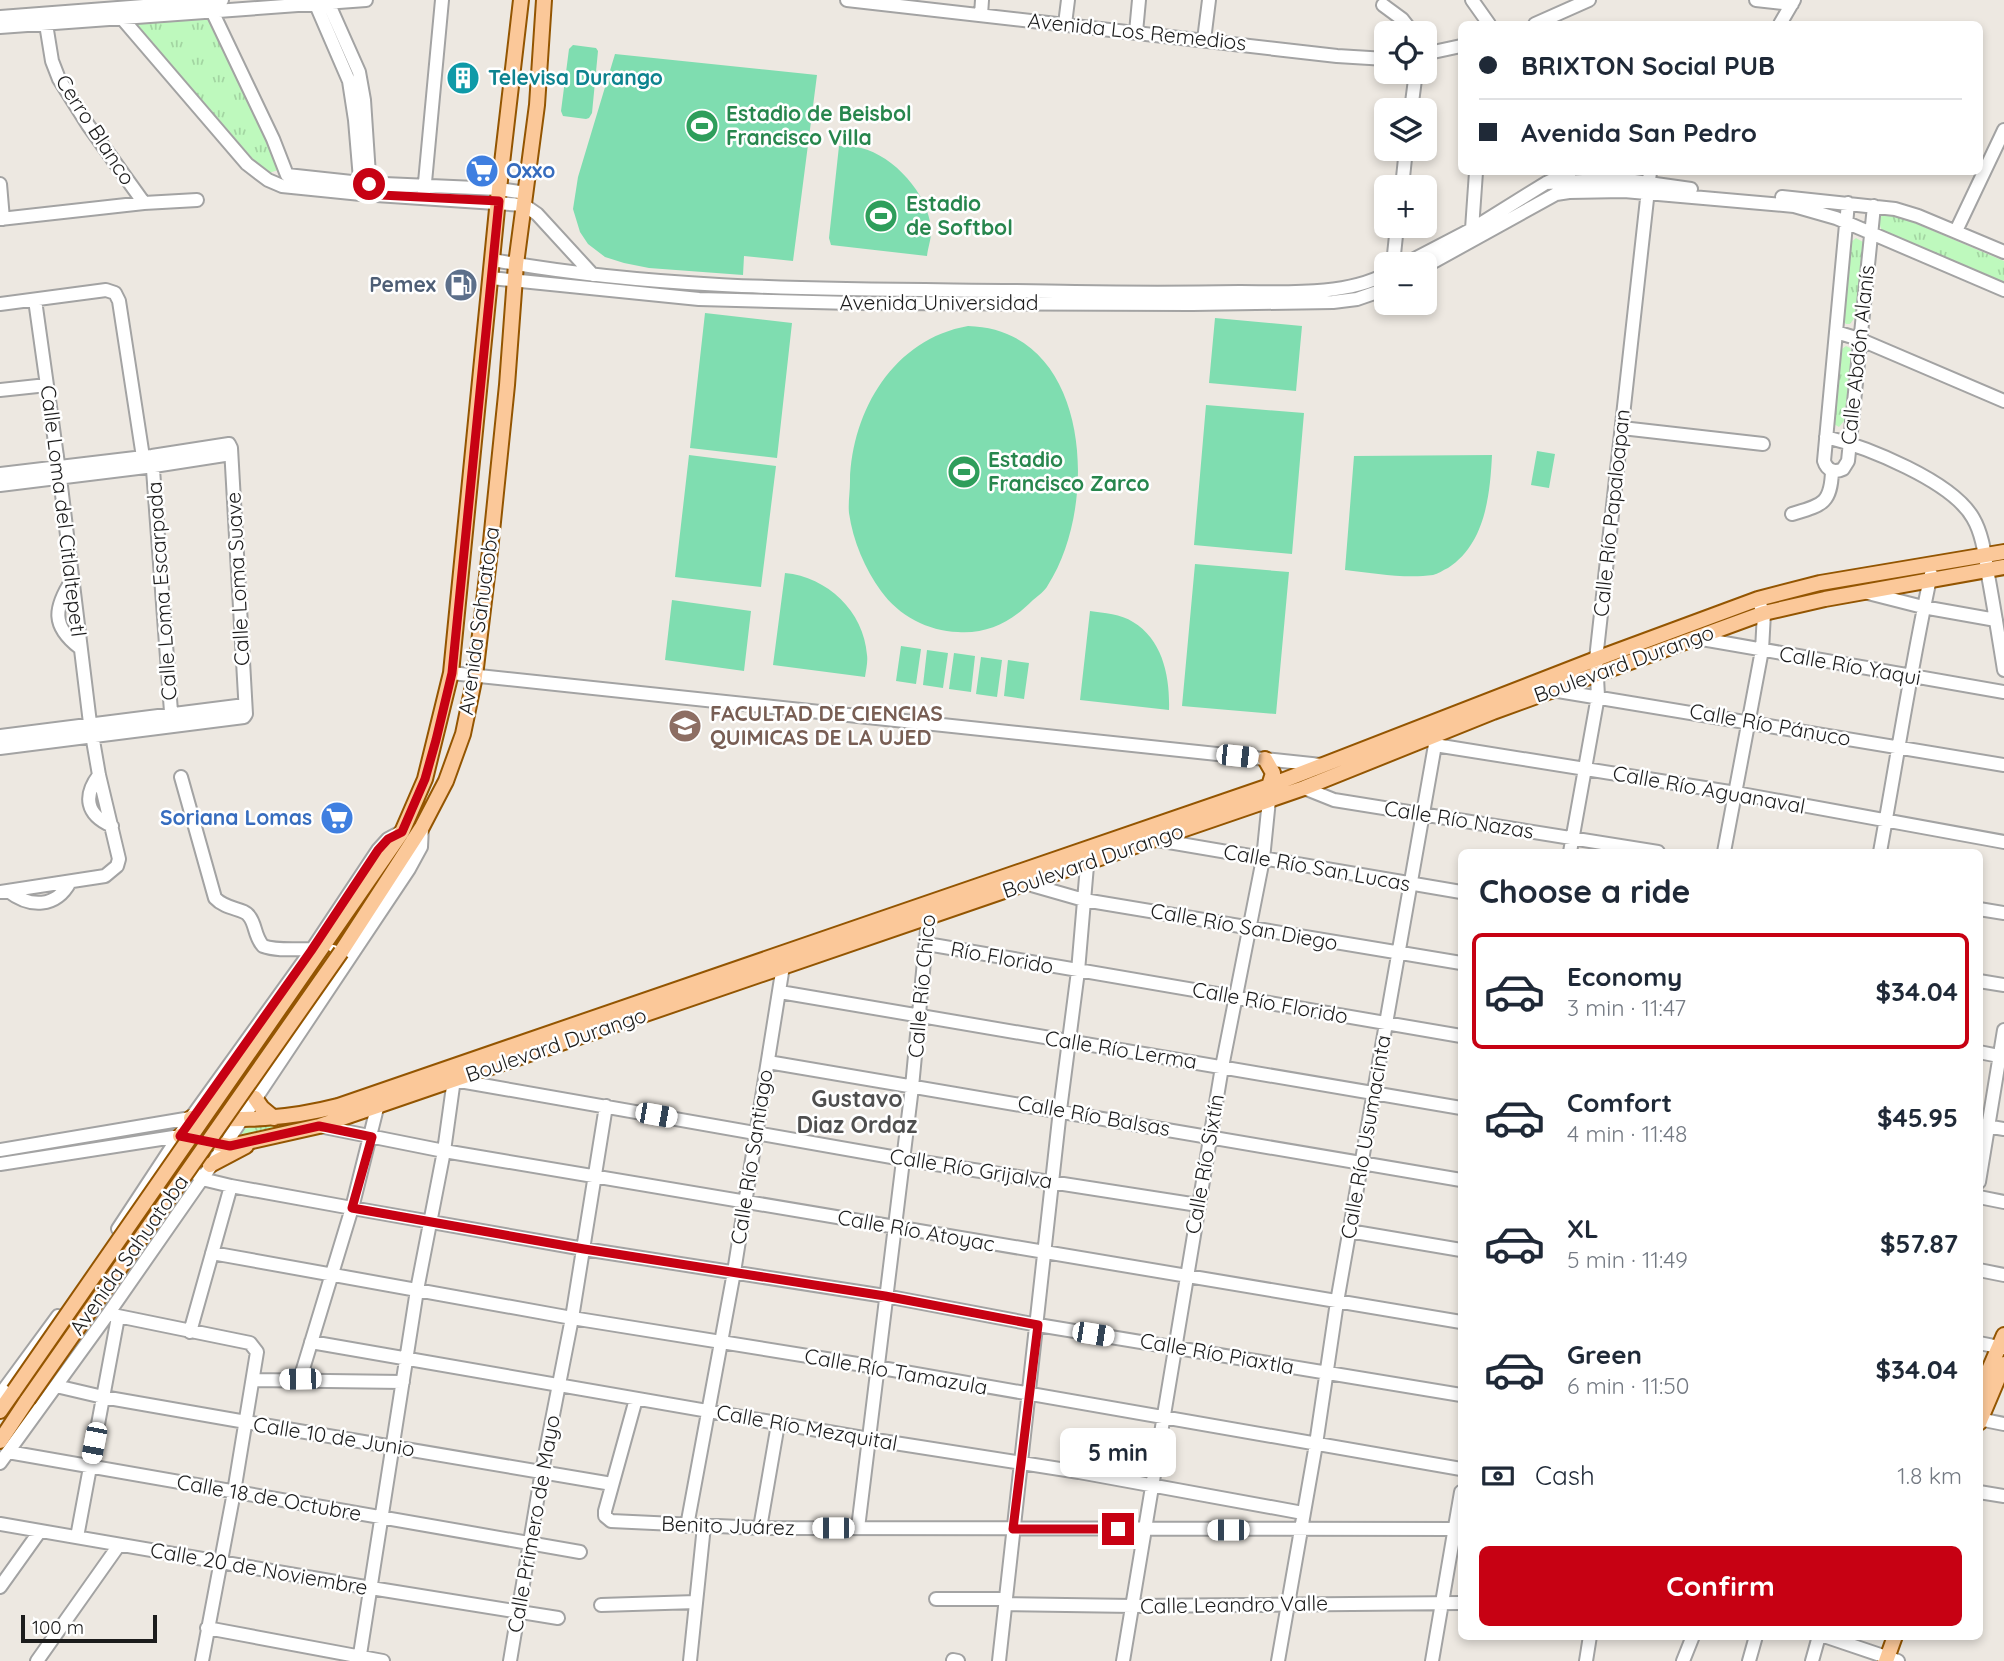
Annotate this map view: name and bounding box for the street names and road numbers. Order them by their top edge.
street label: Avenida Los Remedios [1026,7,1248,55]
street label: Cerro Blanco [50,69,141,190]
street label: Calle Abdón Alanís [1835,264,1879,446]
street label: Avenida Universidad [840,289,1038,315]
street label: Calle Loma del Citlaltepetl [36,384,92,638]
street label: Calle Río Papaloapan [1587,408,1635,618]
street label: Calle Loma Escarpada [140,481,182,701]
street label: Calle Loma Suave [219,491,255,667]
street label: Avenida Sahuatoba [452,525,504,717]
street label: Boulevard Durango [1530,618,1717,708]
street label: Calle Río Yaqui [1777,640,1923,690]
street label: Calle Río Pánuco [1688,697,1853,751]
street label: Calle Río Aguanaval [1611,759,1807,819]
street label: Calle Río Nazas [1382,794,1536,844]
street label: Boulevard Durango [999,817,1187,903]
street label: Calle Río San Lucas [1222,838,1413,896]
street label: Calle Río San Diego [1149,897,1340,955]
street label: Calle Río Chico [902,913,940,1059]
street label: Río Florido [949,935,1056,979]
street label: Calle Río Florido [1190,976,1350,1029]
street label: Boulevard Durango [462,1001,650,1087]
street label: Calle Río Lerma [1043,1024,1199,1074]
street label: Calle Río Usumacinta [1334,1033,1396,1241]
street label: Calle Río Santiago [724,1067,778,1246]
street label: Calle Río Balsas [1016,1089,1172,1141]
street label: Calle Río Sixtín [1179,1092,1229,1236]
street label: Calle Río Grijalva [888,1142,1054,1194]
street label: Avenida Sahuatoba [63,1169,193,1340]
street label: Calle Río Atoyac [836,1203,997,1257]
street label: Calle Río Piaxtla [1138,1327,1296,1379]
street label: Calle Río Tamazula [803,1342,990,1400]
street label: Calle Río Mezquital [715,1398,900,1456]
street label: Calle 10 de Junio [252,1410,417,1462]
street label: Calle Primero de Mayo [501,1413,565,1635]
street label: Calle 18 de Octubre [175,1468,364,1526]
street label: Benito Juárez [661,1510,795,1540]
street label: Calle 20 de Noviembre [148,1536,370,1600]
street label: Calle Leandro Valle [1140,1589,1328,1619]

